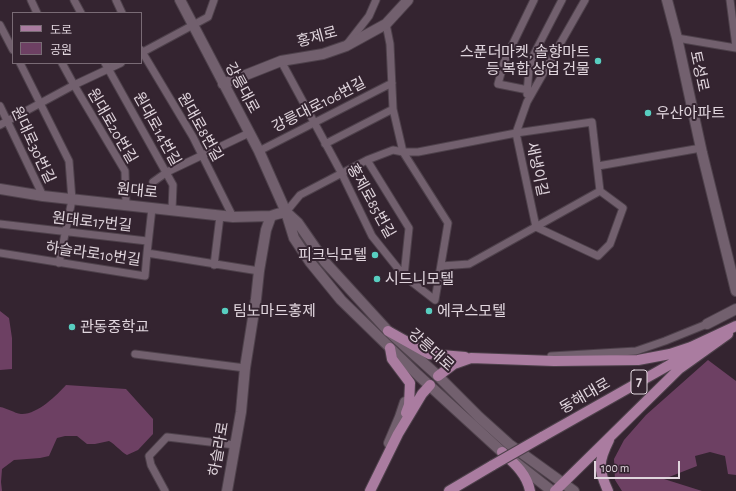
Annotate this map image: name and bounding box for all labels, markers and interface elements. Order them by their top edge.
legend [12,12,142,64]
street label: 홍제로 [295,23,339,51]
text: 도로 [50,24,72,36]
place label: 스푼더마켓, 솔향마트 등 복합 상업 건물 [460,43,590,78]
text: 공원 [50,44,72,56]
street label: 토성로 [686,49,712,93]
marker: 스푼더마켓, 솔향마트 등 복합 상업 건물 [593,56,603,66]
street label: 강릉대로 [221,59,263,117]
street label: 강릉대로106번길 [269,74,369,136]
street label: 원대로20번길 [83,85,141,167]
street label: 원대로14번길 [129,89,185,169]
street label: 원대로8번길 [174,89,226,165]
street label: 원대로30번길 [7,104,59,186]
place label: 우산아파트 [656,104,725,122]
marker: 우산아파트 [643,108,653,118]
street label: 새냉이길 [522,140,552,198]
street label: 홍제로85번길 [343,161,399,241]
street label: 원대로 [115,180,159,202]
street label: 원대로17번길 [51,209,133,235]
street label: 하슬라로10번길 [44,238,142,270]
place label: 피크닉모텔 [298,246,367,264]
marker: 피크닉모텔 [370,250,380,260]
place label: 시드니모텔 [385,270,454,288]
marker: 시드니모텔 [372,274,382,284]
place label: 팀노마드홍제 [233,302,316,320]
place label: 에쿠스모텔 [437,302,506,320]
marker: 팀노마드홍제 [220,306,230,316]
marker: 에쿠스모텔 [424,306,434,316]
place label: 관동중학교 [80,318,149,336]
marker: 관동중학교 [67,322,77,332]
street label: 강릉대로 [404,325,458,375]
road number: 7 [631,370,647,394]
street label: 동해대로 [557,374,613,418]
street label: 하슬라로 [205,420,233,478]
scale bar [596,453,682,479]
text: 100 m [601,462,629,474]

